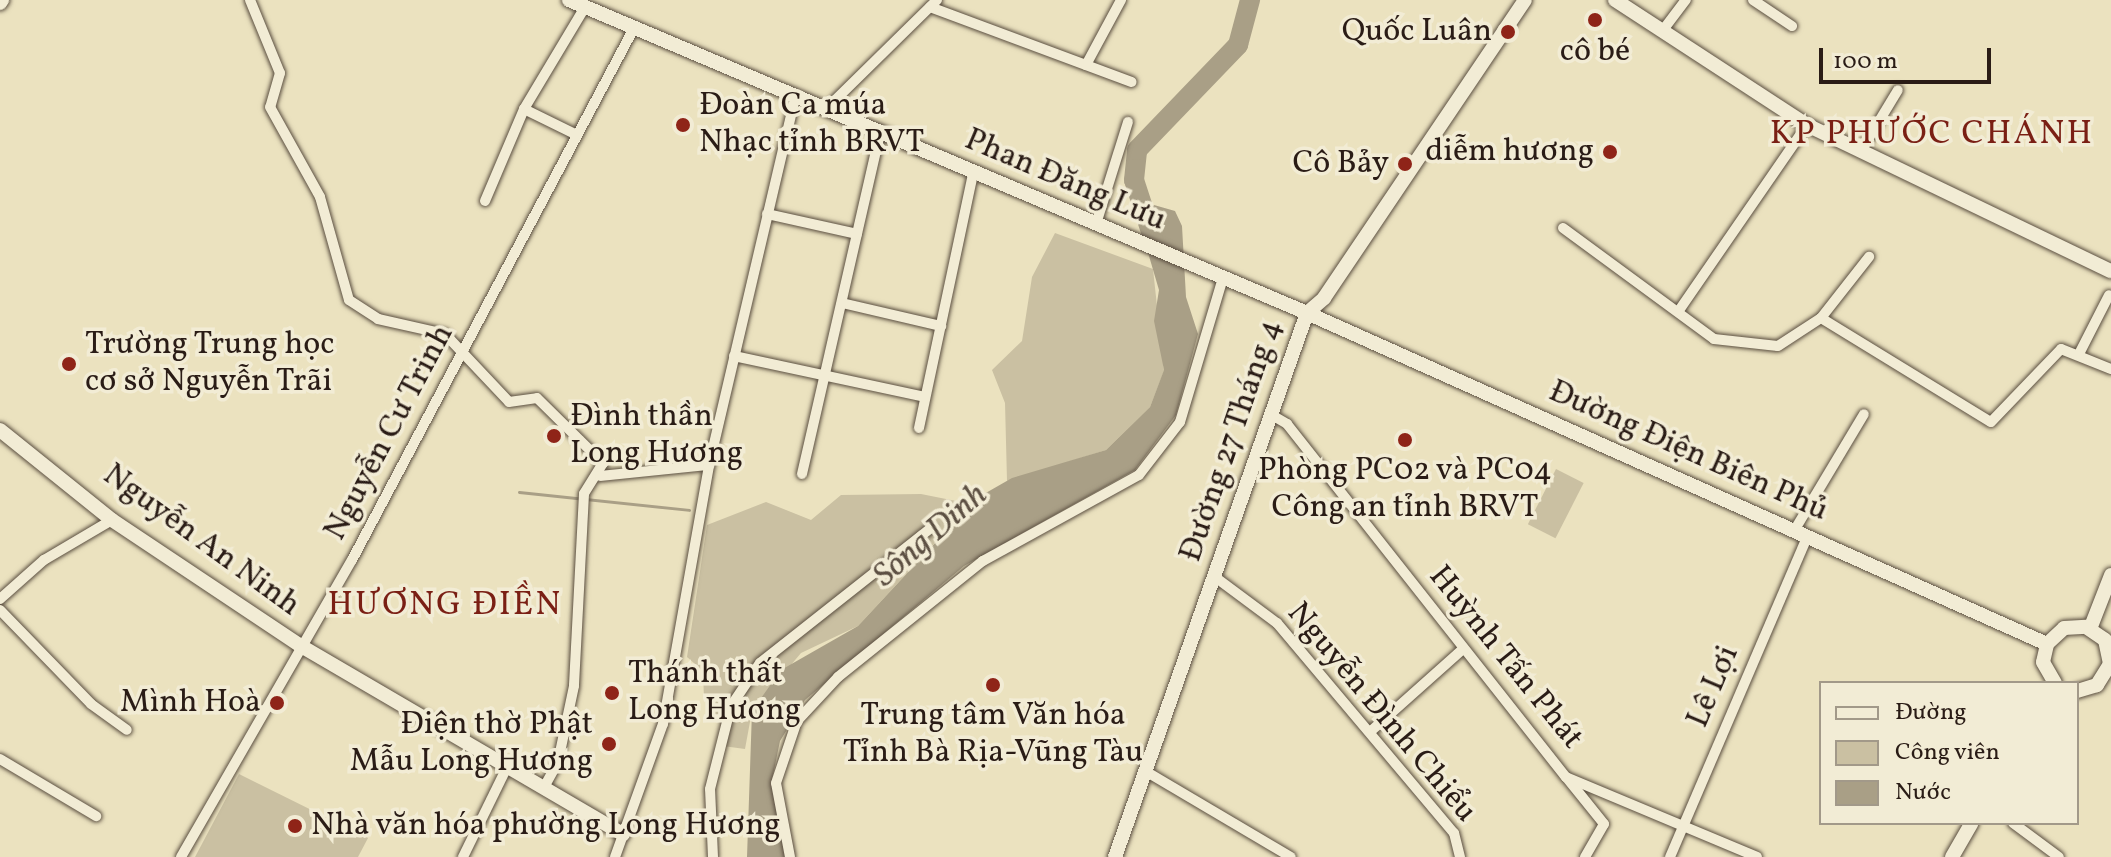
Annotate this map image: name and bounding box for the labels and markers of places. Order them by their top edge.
marker: cô bé [1586,11,1604,29]
place label: Quốc Luân [1342,13,1492,51]
marker: Quốc Luân [1499,23,1517,41]
place label: cô bé [1560,33,1630,71]
place label: Đoàn Ca múa Nhạc tỉnh BRVT [699,88,924,163]
marker: Đoàn Ca múa Nhạc tỉnh BRVT [674,116,692,134]
place label: diễm hương [1425,133,1594,171]
marker: diễm hương [1601,143,1619,161]
place label: Cô Bảy [1292,145,1389,183]
marker: Cô Bảy [1396,155,1414,173]
place label: Trường Trung học cơ sở Nguyễn Trãi [85,327,336,402]
marker: Trường Trung học cơ sở Nguyễn Trãi [60,355,78,373]
place label: Đình thần Long Hương [570,399,743,474]
marker: Đình thần Long Hương [545,427,563,445]
marker: Phòng PC02 và PC04 Công an tỉnh BRVT [1396,431,1414,449]
place label: Phòng PC02 và PC04 Công an tỉnh BRVT [1257,453,1553,528]
place label: Thánh thất Long Hương [628,656,801,731]
marker: Trung tâm Văn hóa Tỉnh Bà Rịa-Vũng Tàu [984,676,1002,694]
place label: Mình Hoà [120,684,261,722]
marker: Thánh thất Long Hương [603,684,621,702]
marker: Mình Hoà [268,694,286,712]
place label: Trung tâm Văn hóa Tỉnh Bà Rịa-Vũng Tàu [842,698,1144,773]
place label: Điện thờ Phật Mẫu Long Hương [350,707,593,782]
marker: Điện thờ Phật Mẫu Long Hương [600,735,618,753]
place label: Nhà văn hóa phường Long Hương [311,807,782,845]
marker: Nhà văn hóa phường Long Hương [286,817,304,835]

